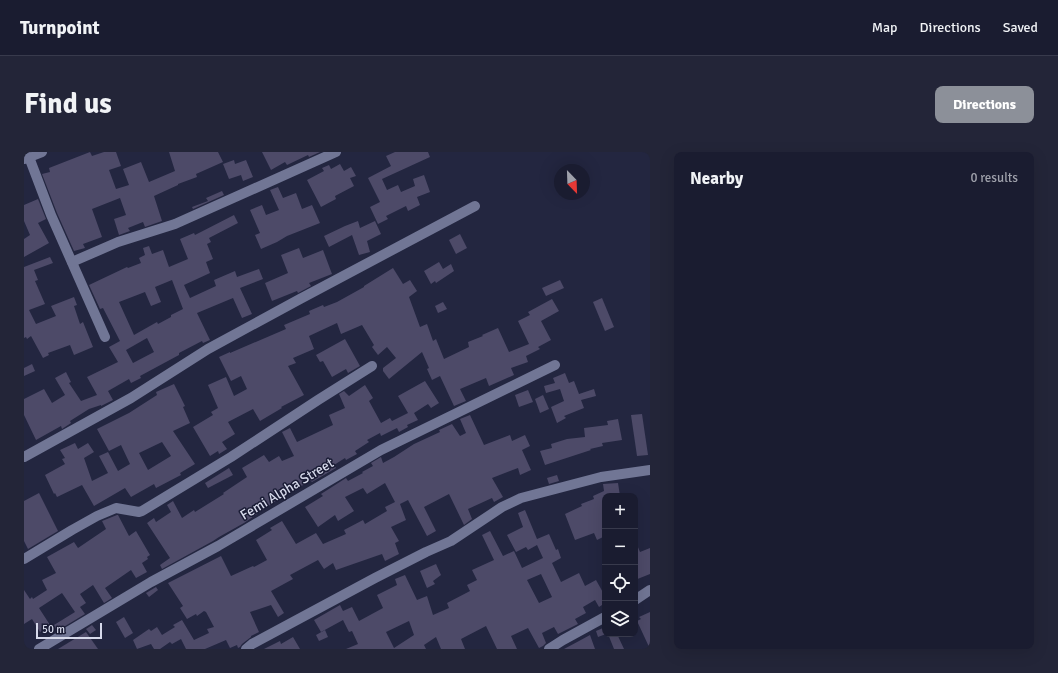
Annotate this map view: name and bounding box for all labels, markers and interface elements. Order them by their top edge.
text: Turnpoint [20,16,100,40]
text: Map [872,19,898,36]
text: Directions [920,19,981,36]
text: Saved [1003,19,1038,36]
button: Directions [935,86,1034,123]
text: Find us [24,87,112,121]
north arrow [554,164,590,200]
text: Nearby [690,168,743,189]
text: 0 results [970,170,1018,186]
street label: Femi Alpha Street [237,454,337,524]
map controls [602,493,638,637]
button: + [602,493,638,529]
button: − [602,529,638,565]
button: locate [602,565,638,601]
button: layers [602,601,638,637]
scale bar [36,621,102,640]
text: 50 m [42,623,65,636]

